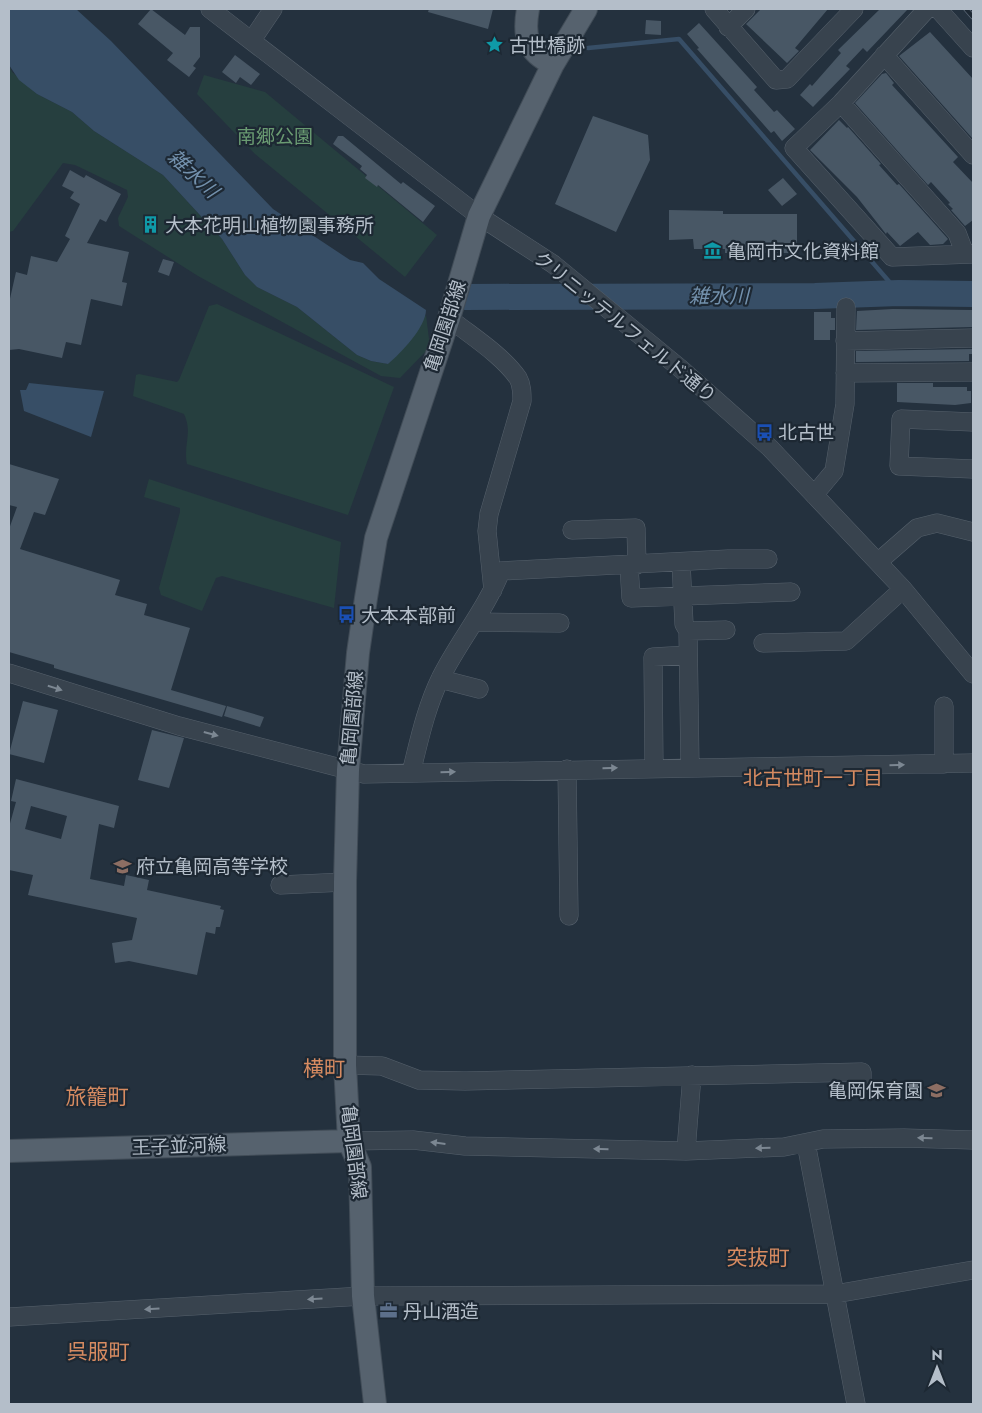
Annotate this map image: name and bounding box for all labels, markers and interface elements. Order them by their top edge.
place label: 古世橋跡 [509,32,585,59]
place icon: 古世橋跡 [485,35,505,55]
park label: 南郷公園 [237,123,313,150]
water label: 雑水川 [161,143,226,206]
place label: 大本花明山植物園事務所 [165,212,374,239]
building icon: 大本花明山植物園事務所 [141,215,161,235]
place label: 亀岡市文化資料館 [727,238,879,265]
museum icon: 亀岡市文化資料館 [703,241,723,261]
street label: クリニッテルフェルド通り [528,245,722,409]
street label: 亀岡園部線 [417,277,473,375]
water label: 雑水川 [689,282,751,311]
place label: 北古世 [778,419,835,446]
bus stop icon: 北古世 [754,422,774,442]
place label: 大本本部前 [361,602,456,629]
bus stop icon: 大本本部前 [337,605,357,625]
street label: 亀岡園部線 [334,669,370,767]
one-way arrow [48,684,63,692]
one-way arrow [204,730,219,738]
one-way arrow [889,761,905,769]
one-way arrow [603,764,619,772]
district label: 北古世町一丁目 [743,764,883,793]
one-way arrow [440,768,456,776]
place label: 府立亀岡高等学校 [136,853,288,880]
school or university icon: 府立亀岡高等学校 [112,856,132,876]
district label: 横町 [303,1054,345,1084]
place label: 亀岡保育園 [828,1077,923,1104]
school or university icon: 亀岡保育園 [927,1080,947,1100]
district label: 旅籠町 [66,1082,129,1112]
street label: 亀岡園部線 [335,1103,373,1201]
street label: 王子並河線 [131,1131,227,1161]
one-way arrow [916,1134,932,1142]
one-way arrow [430,1139,446,1147]
one-way arrow [592,1145,608,1153]
one-way arrow [755,1145,771,1153]
district label: 突抜町 [727,1243,790,1273]
one-way arrow [306,1295,322,1303]
place label: 丹山酒造 [403,1298,479,1325]
office icon: 丹山酒造 [379,1301,399,1321]
one-way arrow [144,1305,160,1313]
district label: 呉服町 [67,1337,130,1367]
north arrow [912,1343,962,1393]
text: N [931,1345,943,1365]

